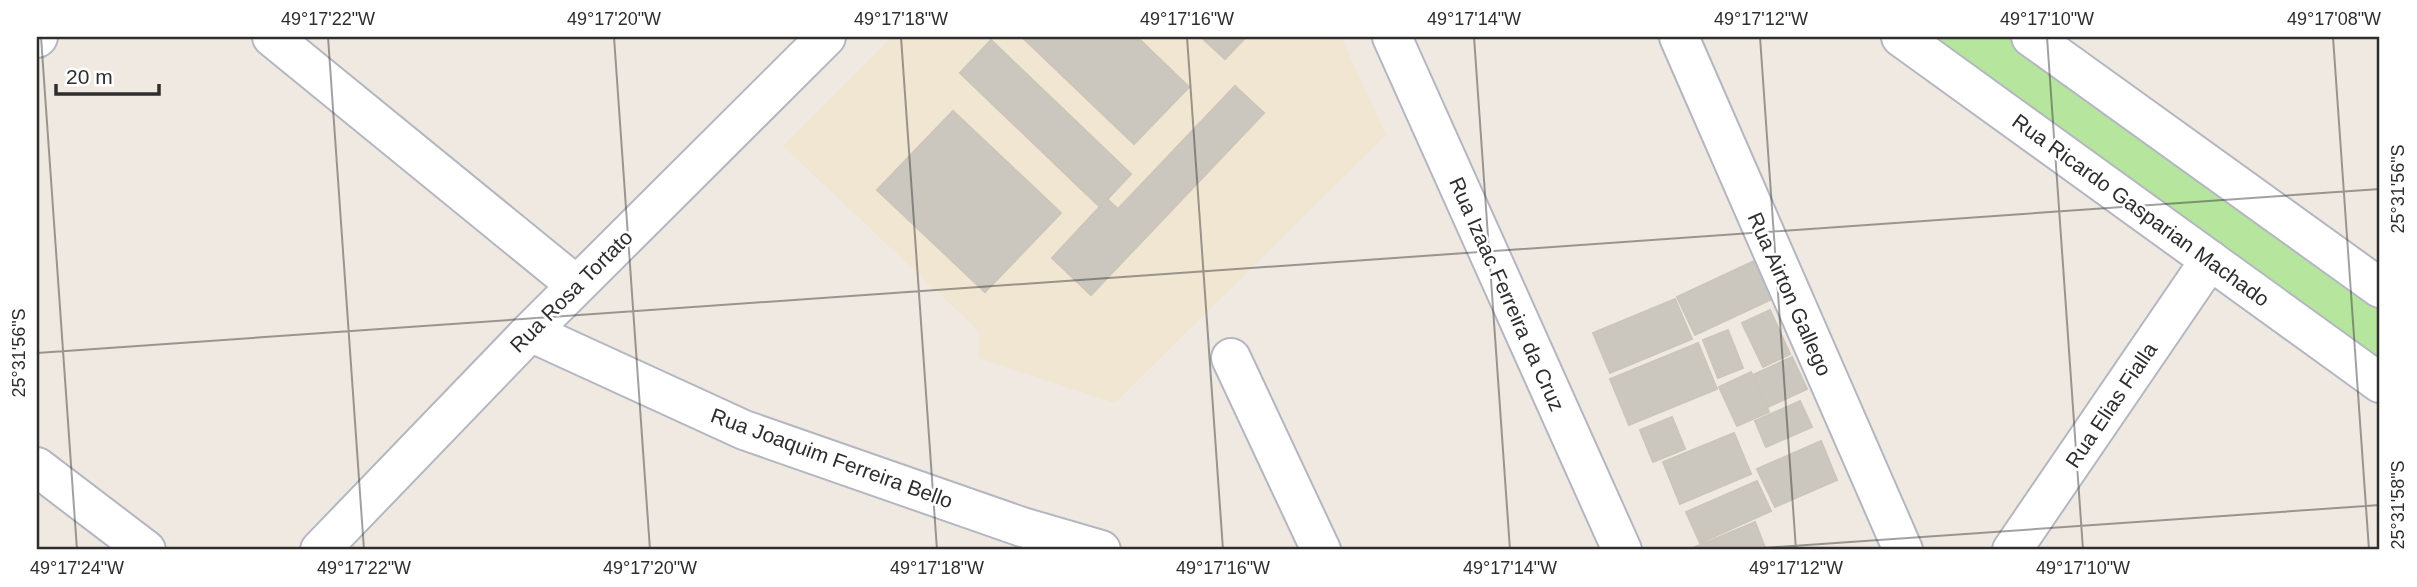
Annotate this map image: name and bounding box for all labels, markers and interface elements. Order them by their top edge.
text: 49°17'22"W [281,9,375,29]
text: 49°17'20"W [567,9,661,29]
text: 49°17'18"W [854,9,948,29]
text: 49°17'16"W [1140,9,1234,29]
text: 49°17'14"W [1427,9,1521,29]
text: 49°17'12"W [1714,9,1808,29]
text: 49°17'10"W [2000,9,2094,29]
text: 49°17'08"W [2287,9,2381,29]
scale bar [56,52,159,96]
text: 20 m [66,65,113,88]
street label: Rua Ricardo Gasparian Machado [2008,109,2274,311]
text: 25°31'56"S [2388,144,2408,234]
street label: Rua Izaac Ferreira da Cruz [1445,174,1569,414]
street label: Rua Airton Gallego [1744,209,1836,379]
street label: Rua Rosa Tortato [505,225,637,357]
text: 25°31'56"S [9,308,29,398]
street label: Rua Elias Fialla [2061,338,2162,472]
street label: Rua Joaquim Ferreira Bello [708,403,956,513]
text: 25°31'58"S [2388,460,2408,550]
text: 49°17'24"W [30,558,124,578]
text: 49°17'22"W [317,558,411,578]
text: 49°17'20"W [603,558,697,578]
text: 49°17'18"W [890,558,984,578]
text: 49°17'16"W [1176,558,1270,578]
text: 49°17'14"W [1463,558,1557,578]
text: 49°17'12"W [1749,558,1843,578]
text: 49°17'10"W [2036,558,2130,578]

